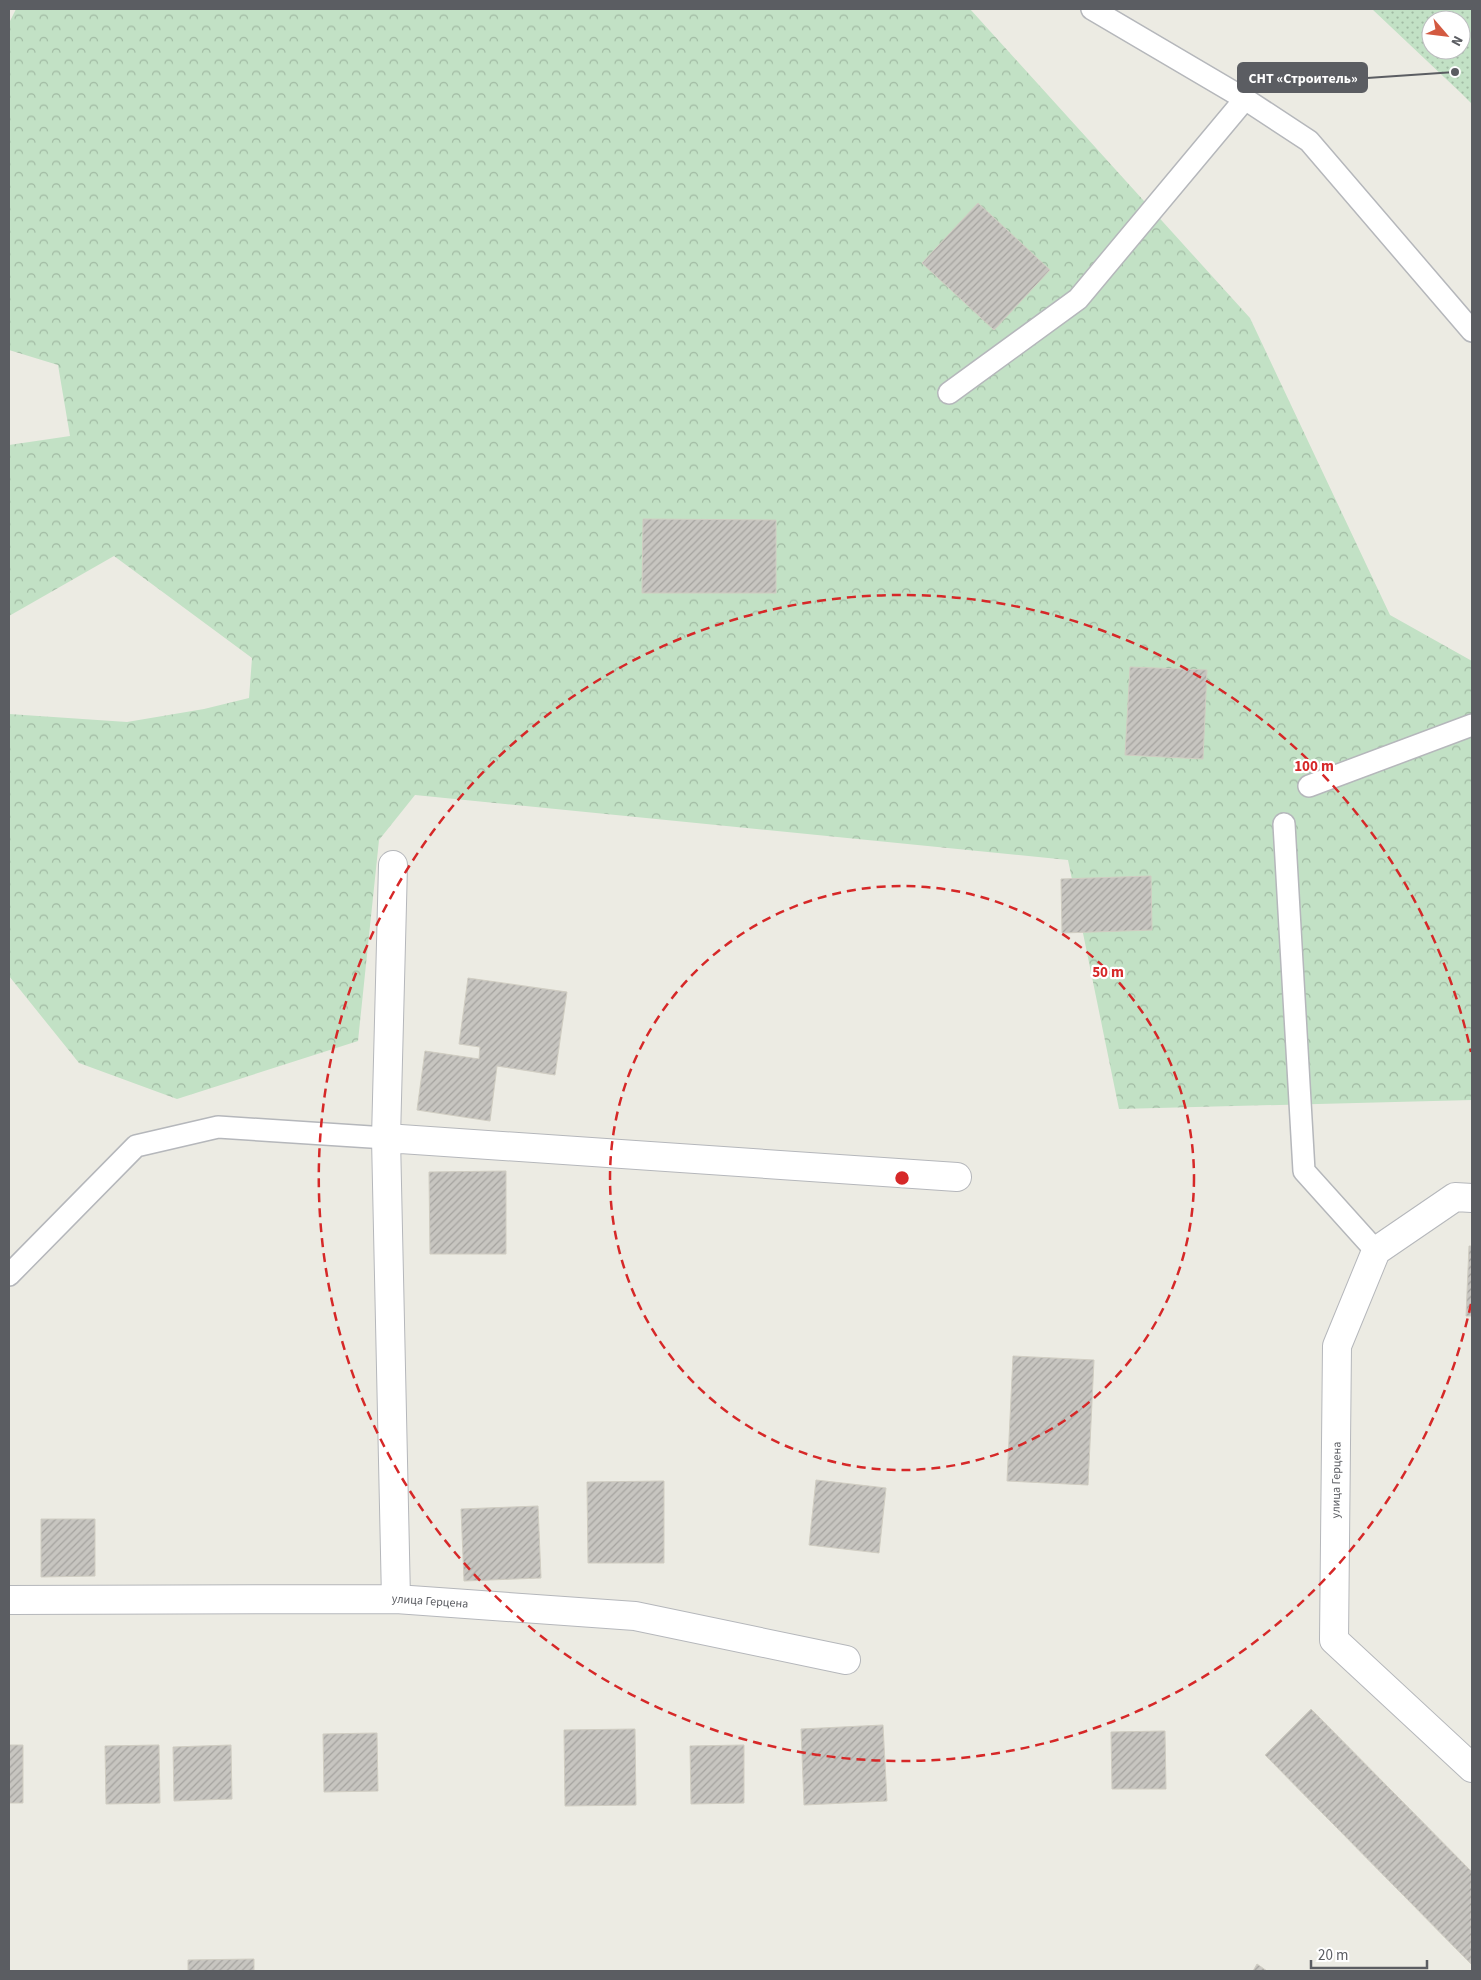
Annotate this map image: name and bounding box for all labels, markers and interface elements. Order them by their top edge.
north arrow [1421,10,1471,60]
text: N [1446,32,1468,49]
callout: СНТ «Строитель» [1238,63,1367,92]
text: СНТ «Строитель» [1248,69,1358,89]
text: 100 m [1294,756,1334,777]
text: 50 m [1092,962,1124,983]
centre of rings [893,1169,911,1187]
street label: улица Герцена [1327,1442,1346,1518]
street label: улица Герцена [391,1590,469,1613]
scale bar [1311,1938,1427,1970]
text: 20 m [1318,1945,1348,1966]

